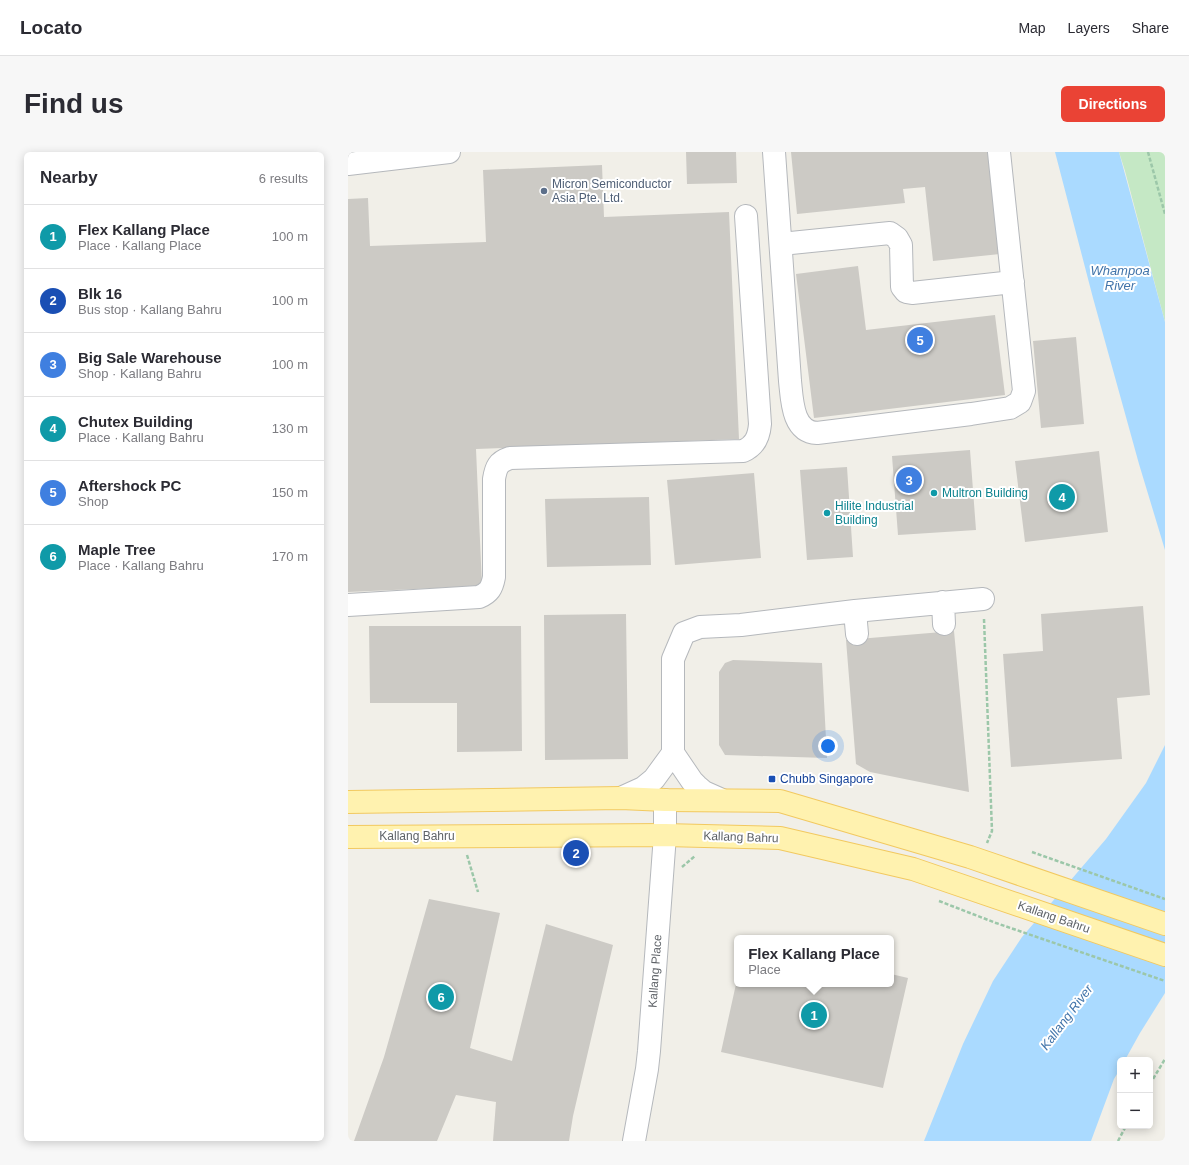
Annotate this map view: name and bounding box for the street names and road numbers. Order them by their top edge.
street label: Kallang Bahru [379,829,455,843]
street label: Kallang Bahru [703,829,779,845]
street label: Kallang Bahru [1016,898,1092,936]
street label: Kallang Place [645,934,665,1008]

